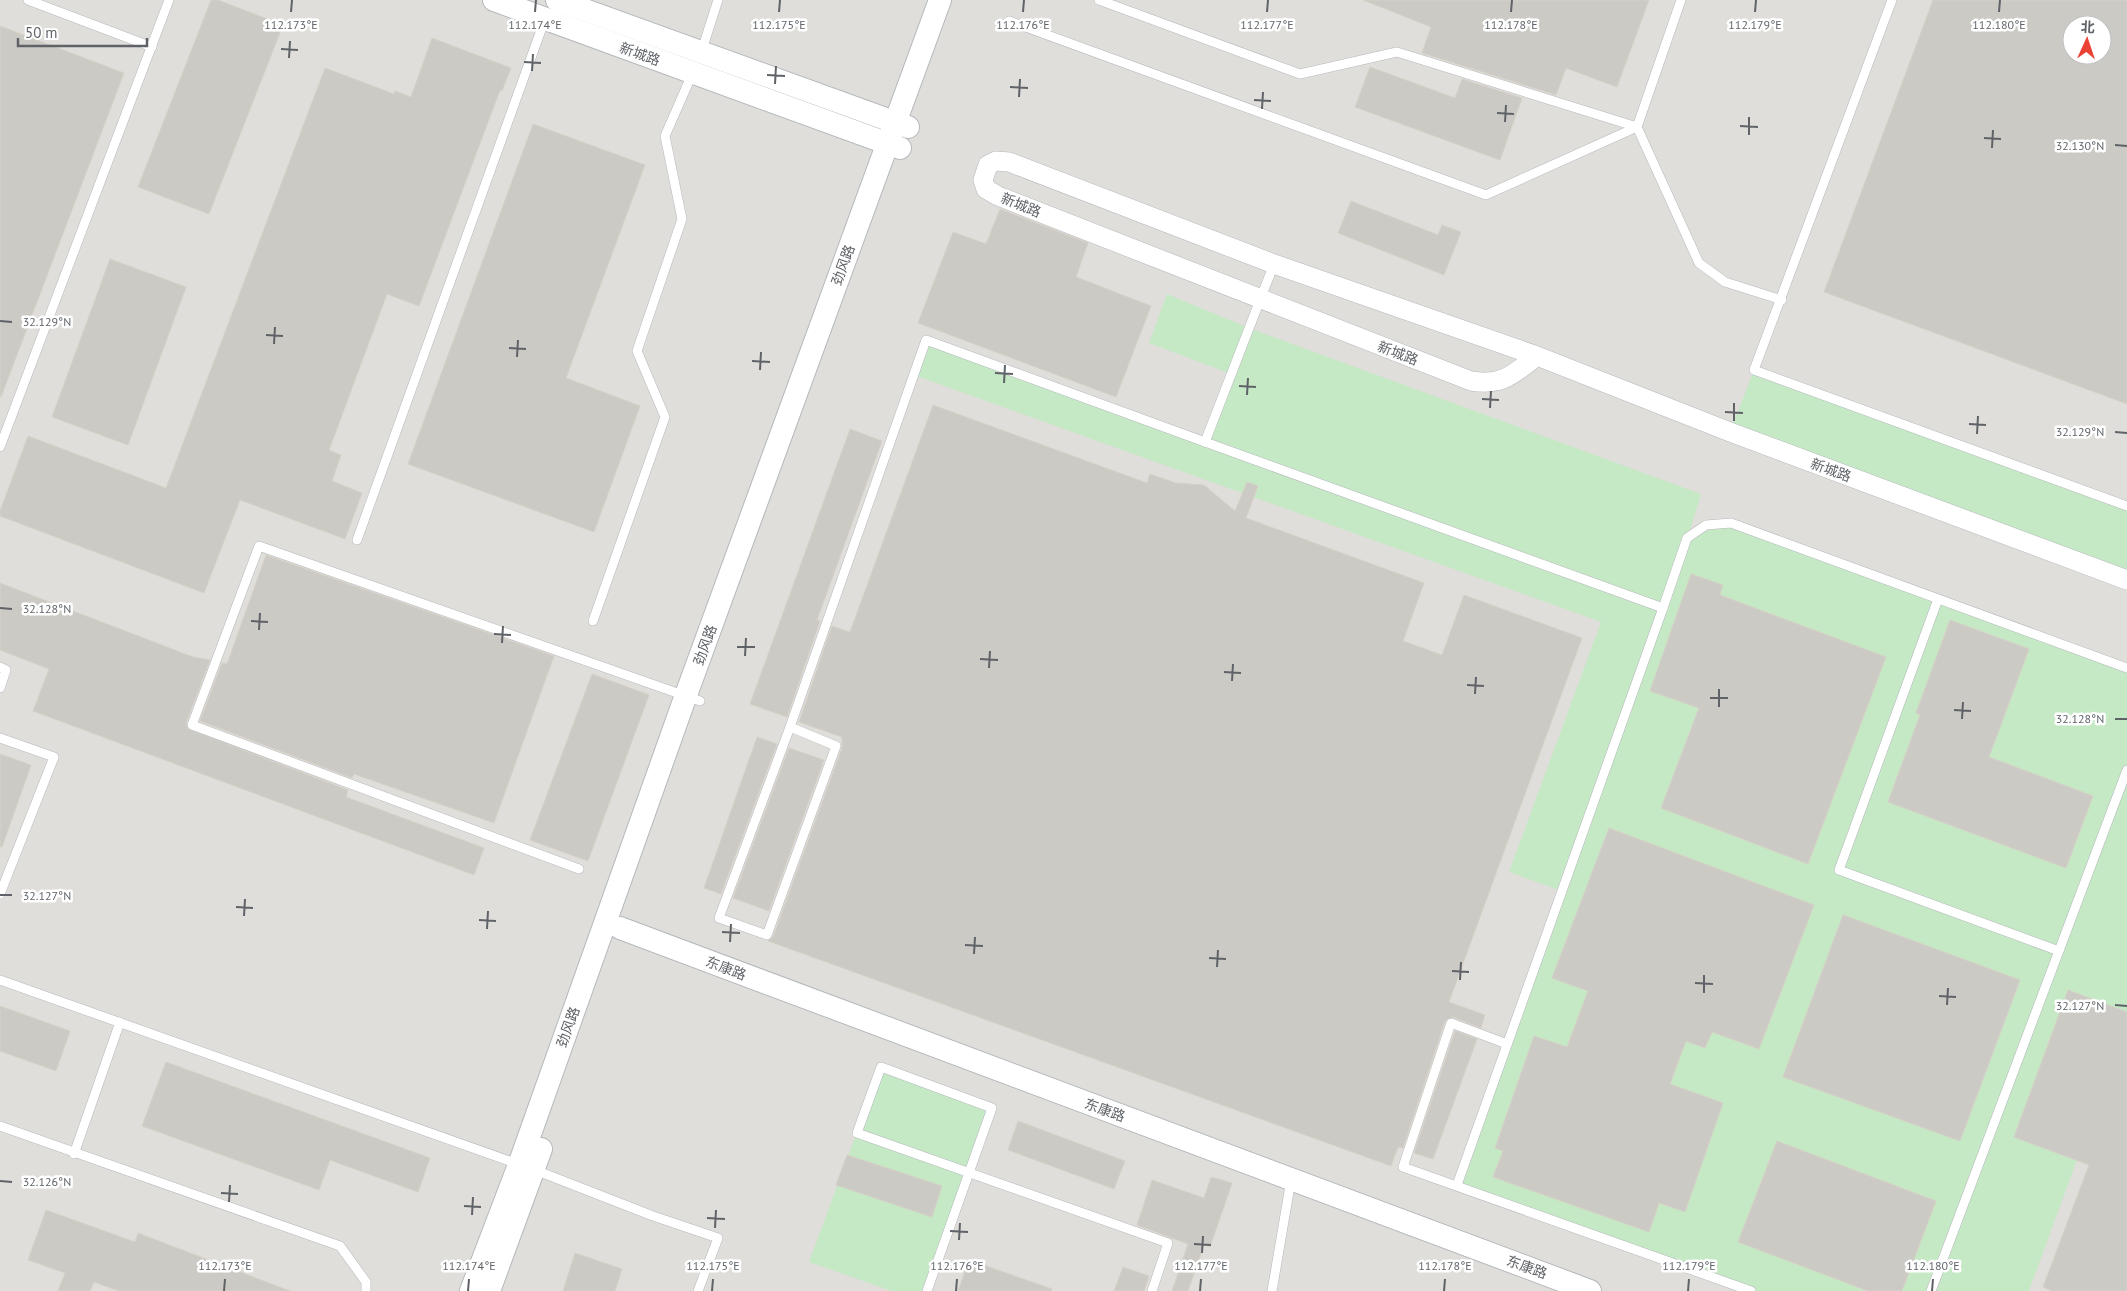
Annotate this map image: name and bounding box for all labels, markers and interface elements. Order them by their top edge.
scale bar [18,15,146,47]
north arrow [2062,15,2112,65]
text: 112.173°E [264,17,318,32]
text: 112.174°E [508,17,562,32]
text: 112.175°E [752,17,806,32]
text: 112.176°E [996,17,1050,32]
text: 112.177°E [1240,17,1294,32]
text: 112.178°E [1484,17,1538,32]
text: 112.179°E [1728,17,1782,32]
text: 112.180°E [1972,17,2026,32]
text: 北 [2080,18,2095,36]
text: 50 m [25,23,58,42]
street label: 新城路 [617,38,663,70]
text: 32.130°N [2056,138,2104,153]
street label: 新城路 [998,189,1044,221]
street label: 劲风路 [827,242,859,288]
text: 32.129°N [23,314,71,329]
street label: 新城路 [1375,337,1421,369]
text: 32.129°N [2056,424,2104,439]
street label: 新城路 [1808,454,1854,486]
text: 32.128°N [23,601,71,616]
street label: 劲风路 [689,622,721,668]
text: 32.128°N [2056,711,2104,726]
text: 32.127°N [23,888,71,903]
street label: 东康路 [703,952,749,984]
text: 32.127°N [2056,998,2104,1013]
street label: 劲风路 [552,1004,584,1050]
street label: 东康路 [1082,1094,1128,1126]
text: 32.126°N [23,1174,71,1189]
street label: 东康路 [1504,1251,1550,1283]
text: 112.173°E [198,1258,252,1273]
text: 112.174°E [442,1258,496,1273]
text: 112.175°E [686,1258,740,1273]
text: 112.176°E [930,1258,984,1273]
text: 112.177°E [1174,1258,1228,1273]
text: 112.178°E [1418,1258,1472,1273]
text: 112.179°E [1662,1258,1716,1273]
text: 112.180°E [1906,1258,1960,1273]

